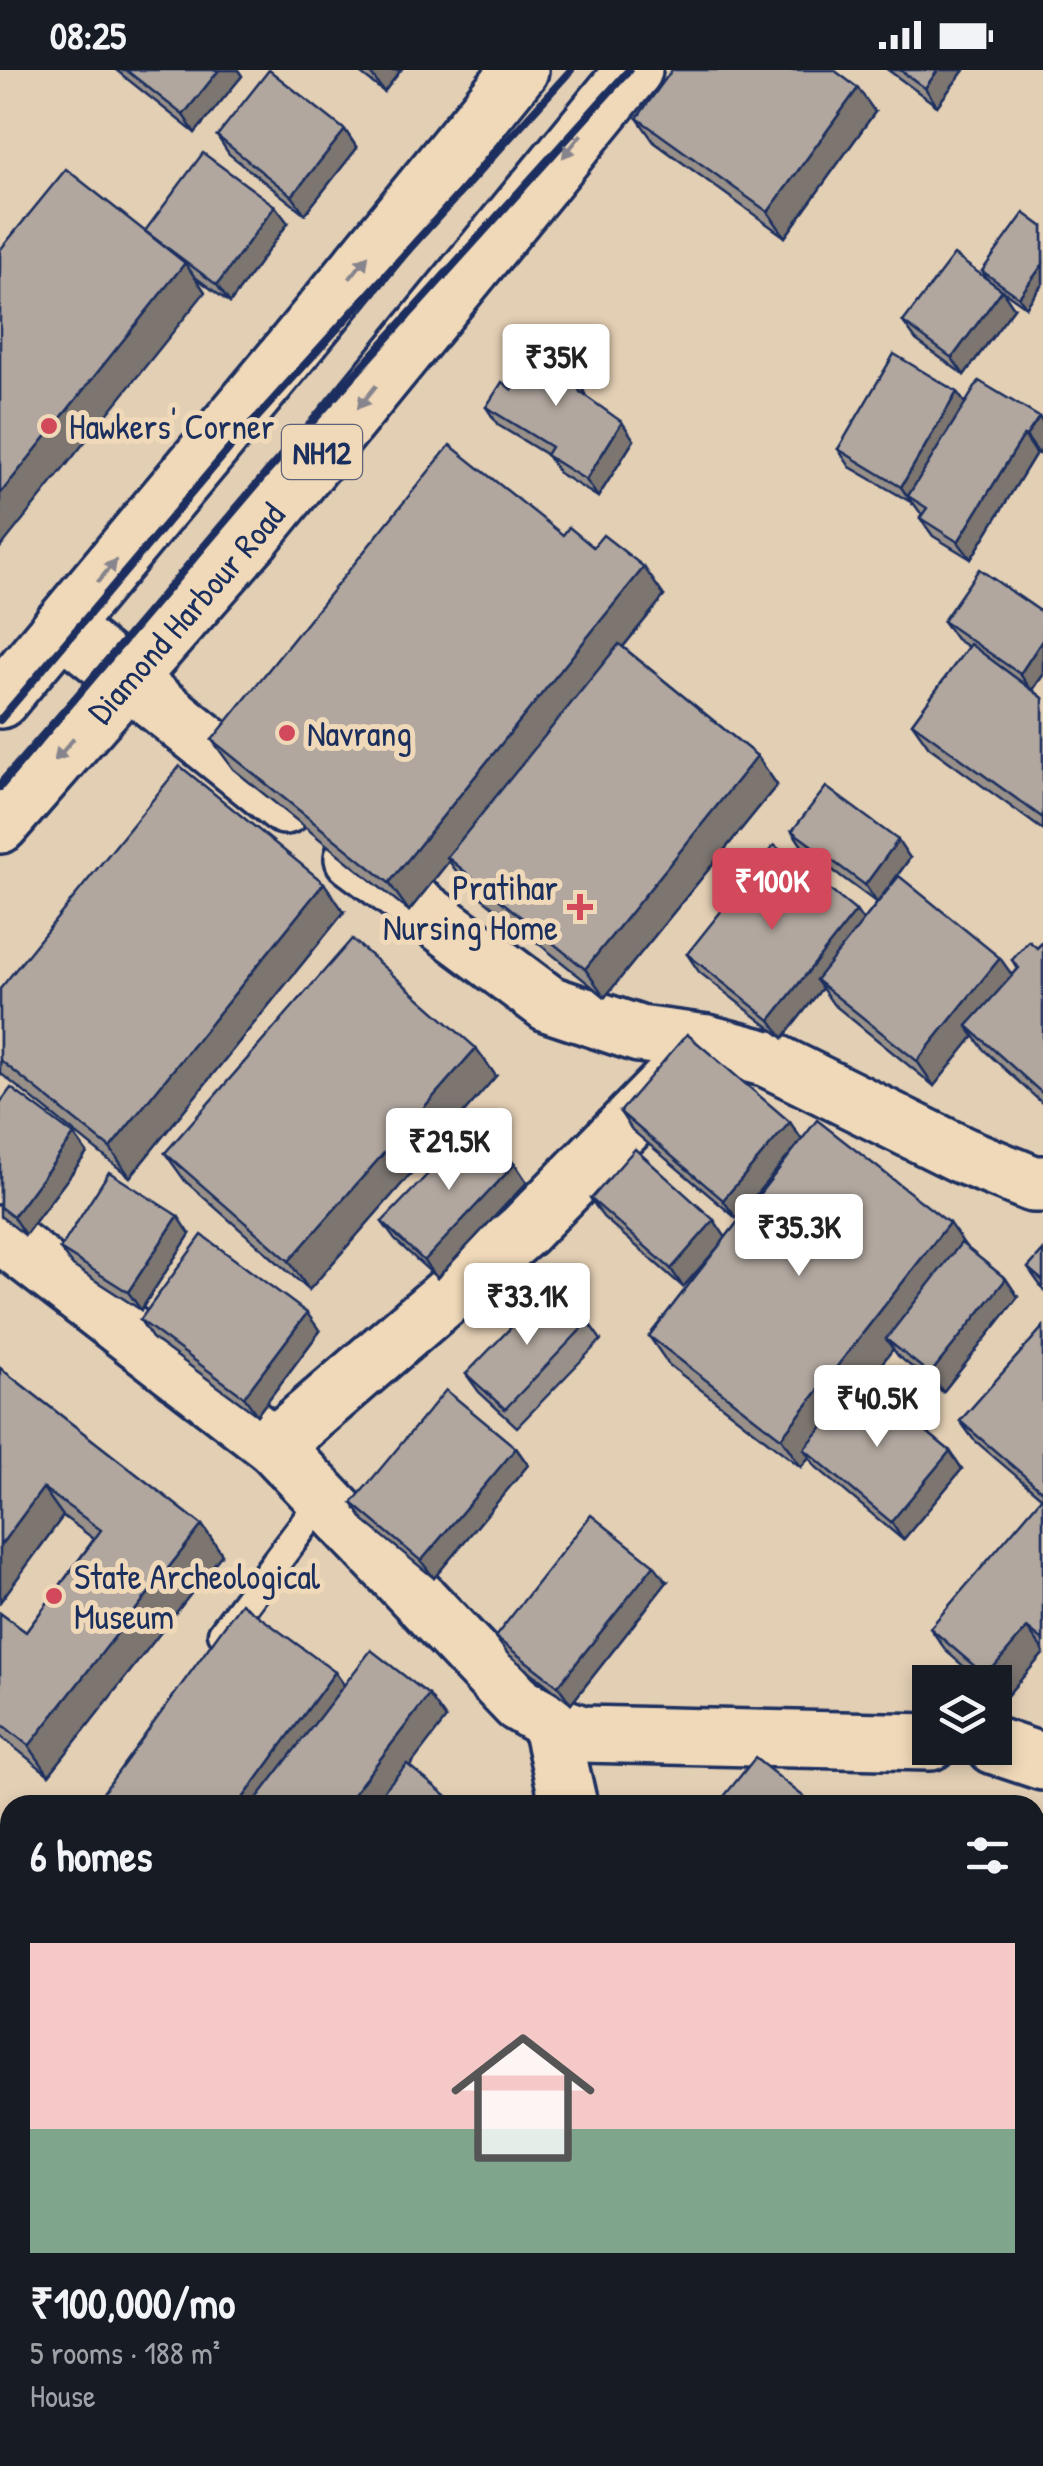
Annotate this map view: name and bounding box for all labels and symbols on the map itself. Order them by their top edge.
one-way arrow [562,133,583,158]
one-way arrow [348,255,369,280]
pin: ₹35K [497,324,615,409]
one-way arrow [357,385,378,410]
place label: Hawkers' Corner [69,403,275,450]
marker: Hawkers' Corner [38,415,60,437]
road number: NH12 [282,425,362,479]
street label: Diamond Harbour Road [76,492,295,733]
one-way arrow [95,559,117,584]
place label: Navrang [307,710,412,757]
marker: Navrang [276,722,298,744]
one-way arrow [54,738,76,763]
pin: ₹100K [702,848,842,933]
place label: Pratihar Nursing Home [383,864,558,951]
marker: Pratihar Nursing Home [567,894,593,920]
pin: ₹29.5K [368,1108,530,1193]
pin: ₹35.3K [718,1194,880,1279]
pin: ₹33.1K [446,1263,608,1348]
pin: ₹40.5K [796,1365,958,1450]
place label: State Archeological Museum [74,1553,321,1640]
marker: State Archeological Museum [43,1585,65,1607]

